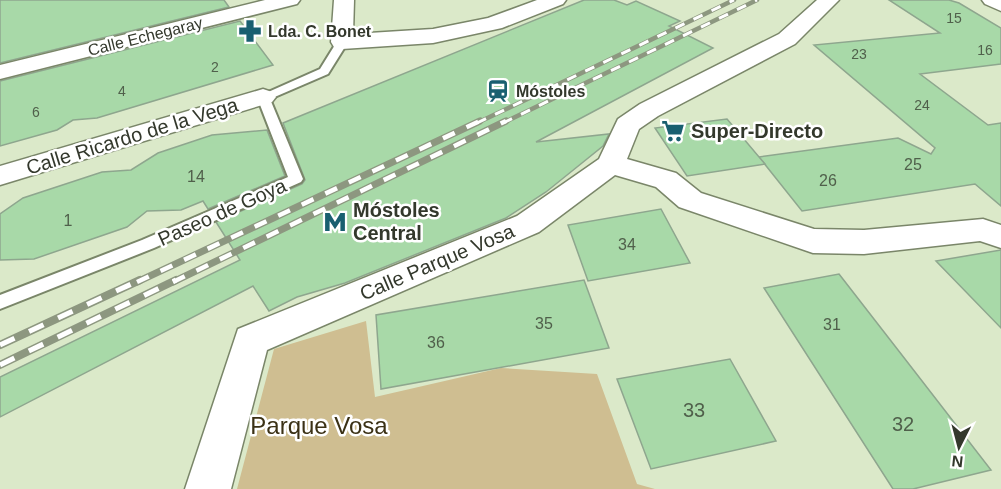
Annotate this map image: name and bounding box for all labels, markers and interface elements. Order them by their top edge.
house number: 15 [946,10,962,26]
street label: Calle Echegaray [86,14,204,59]
pharmacy icon: Lda. C. Bonet [237,18,263,44]
place label: Lda. C. Bonet [268,23,372,40]
house number: 16 [977,42,993,58]
house number: 23 [851,46,867,62]
house number: 2 [211,59,219,75]
station icon: Móstoles [485,78,511,104]
house number: 4 [118,83,126,99]
place label: Móstoles [516,83,585,100]
street label: Calle Ricardo de la Vega [24,93,241,179]
house number: 24 [914,97,930,113]
house number: 6 [32,104,40,120]
supermarket icon: Super-Directo [660,118,686,144]
place label: Super-Directo [691,120,823,142]
house number: 25 [904,156,922,173]
house number: 14 [187,168,205,185]
house number: 26 [819,172,837,189]
street label: Paseo de Goya [155,174,290,250]
place label: Móstoles Central [353,199,440,244]
metro station icon: Móstoles Central [322,209,348,235]
house number: 1 [64,212,73,229]
street label: Calle Parque Vosa [356,219,518,304]
house number: 34 [618,236,636,253]
house number: 35 [535,315,553,332]
house number: 31 [823,316,841,333]
house number: 36 [427,334,445,351]
house number: 33 [683,399,705,421]
park label: Parque Vosa [250,412,388,439]
house number: 32 [892,413,914,435]
north arrow [929,417,989,477]
text: N [951,452,964,470]

